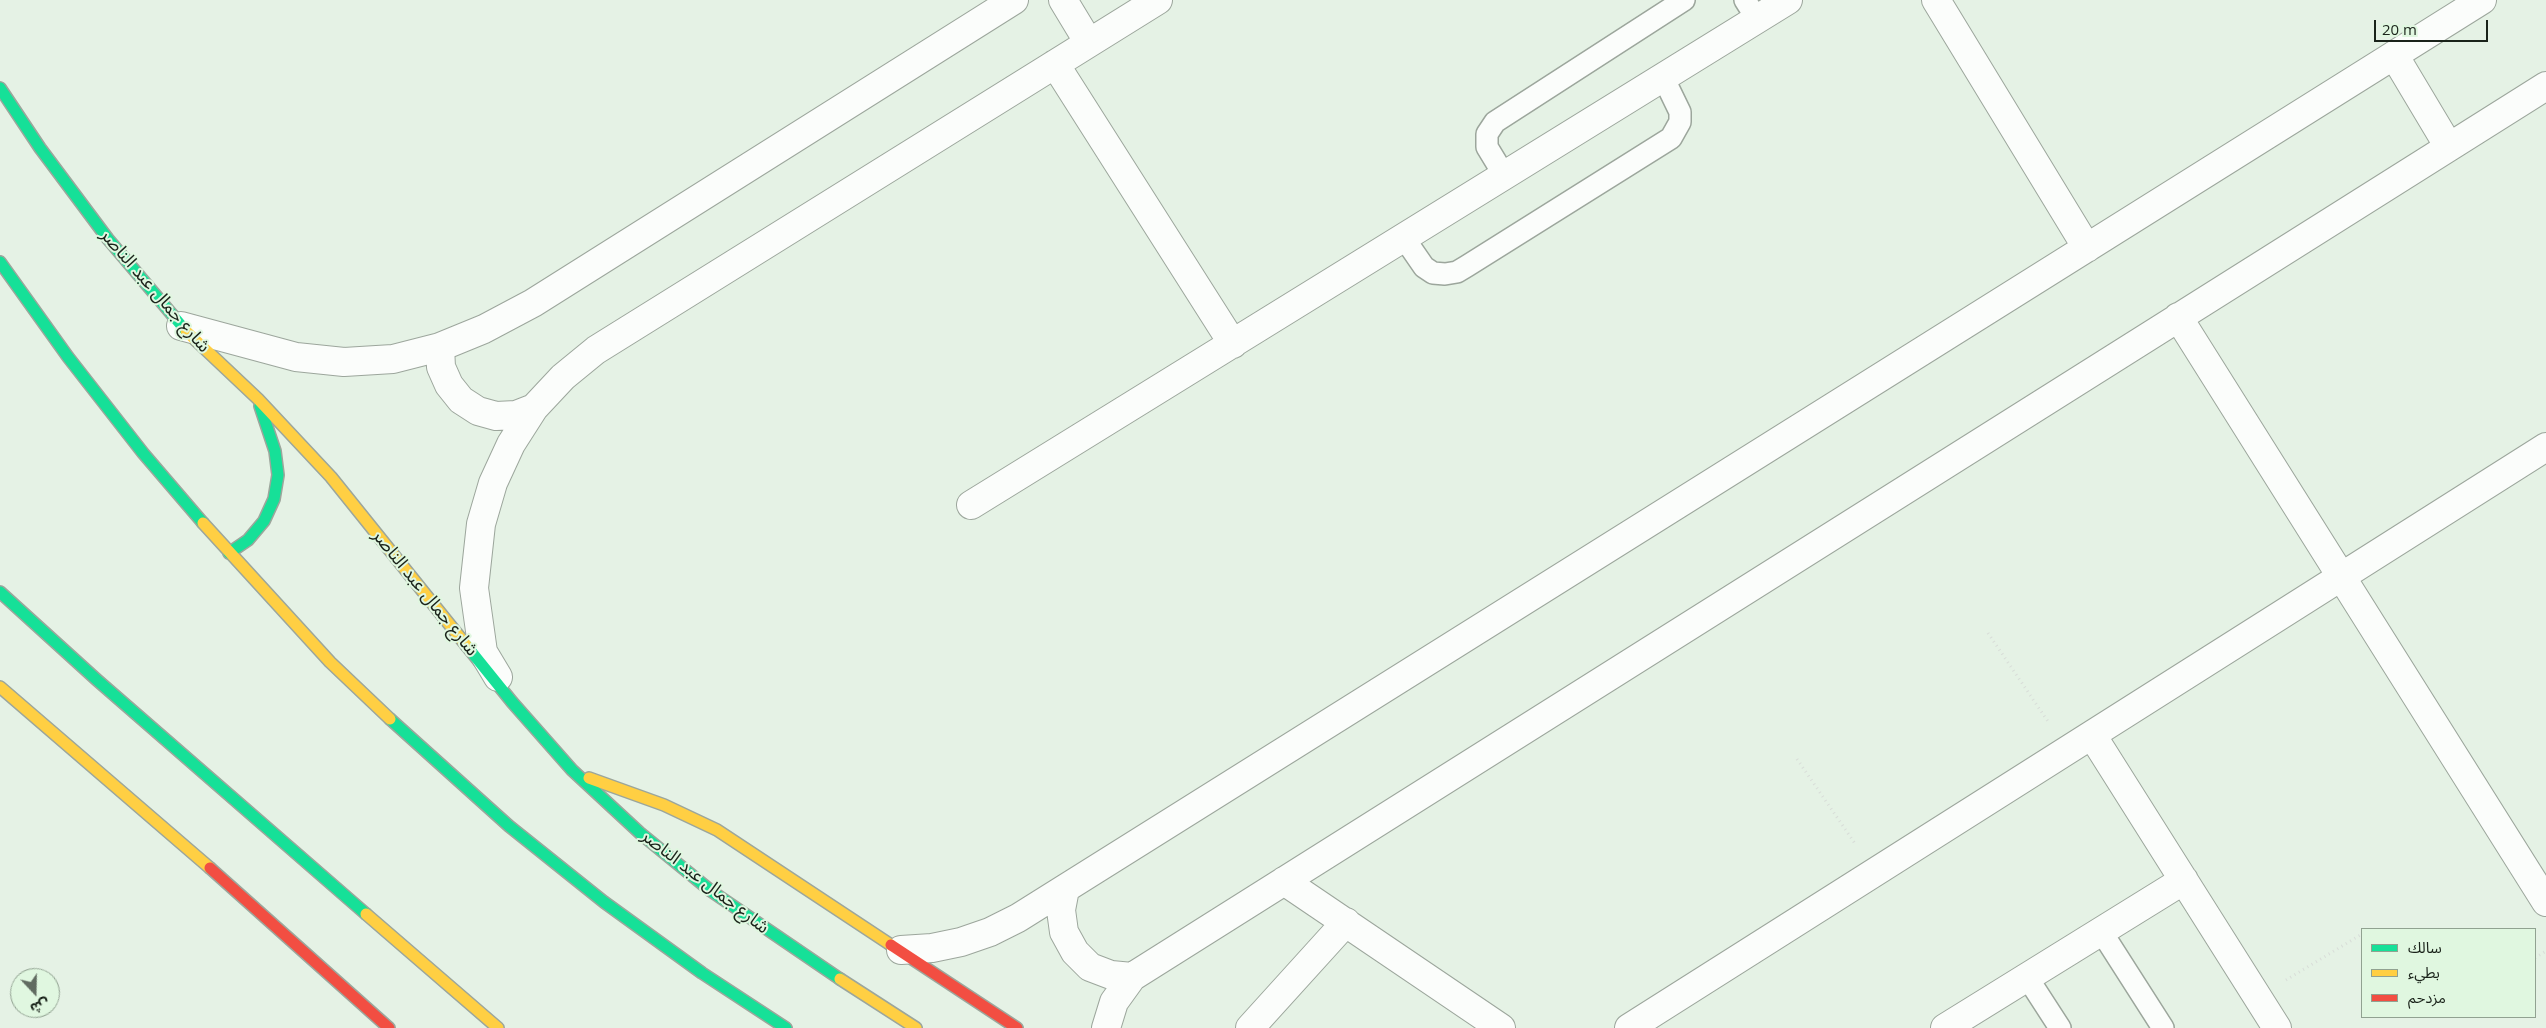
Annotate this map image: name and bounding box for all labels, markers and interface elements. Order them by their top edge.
scale bar [2376,10,2490,42]
text: 20 m [2382,19,2417,39]
street label: شارع جمال عبد الناصر [96,225,214,357]
street label: شارع جمال عبد الناصر [367,525,483,661]
street label: شارع جمال عبد الناصر [637,825,773,939]
legend [2361,928,2536,1018]
text: سالك [2408,937,2442,957]
text: بطيء [2408,962,2440,982]
north arrow [10,968,60,1018]
text: مزدحم [2408,987,2446,1007]
text: ش [28,994,53,1019]

